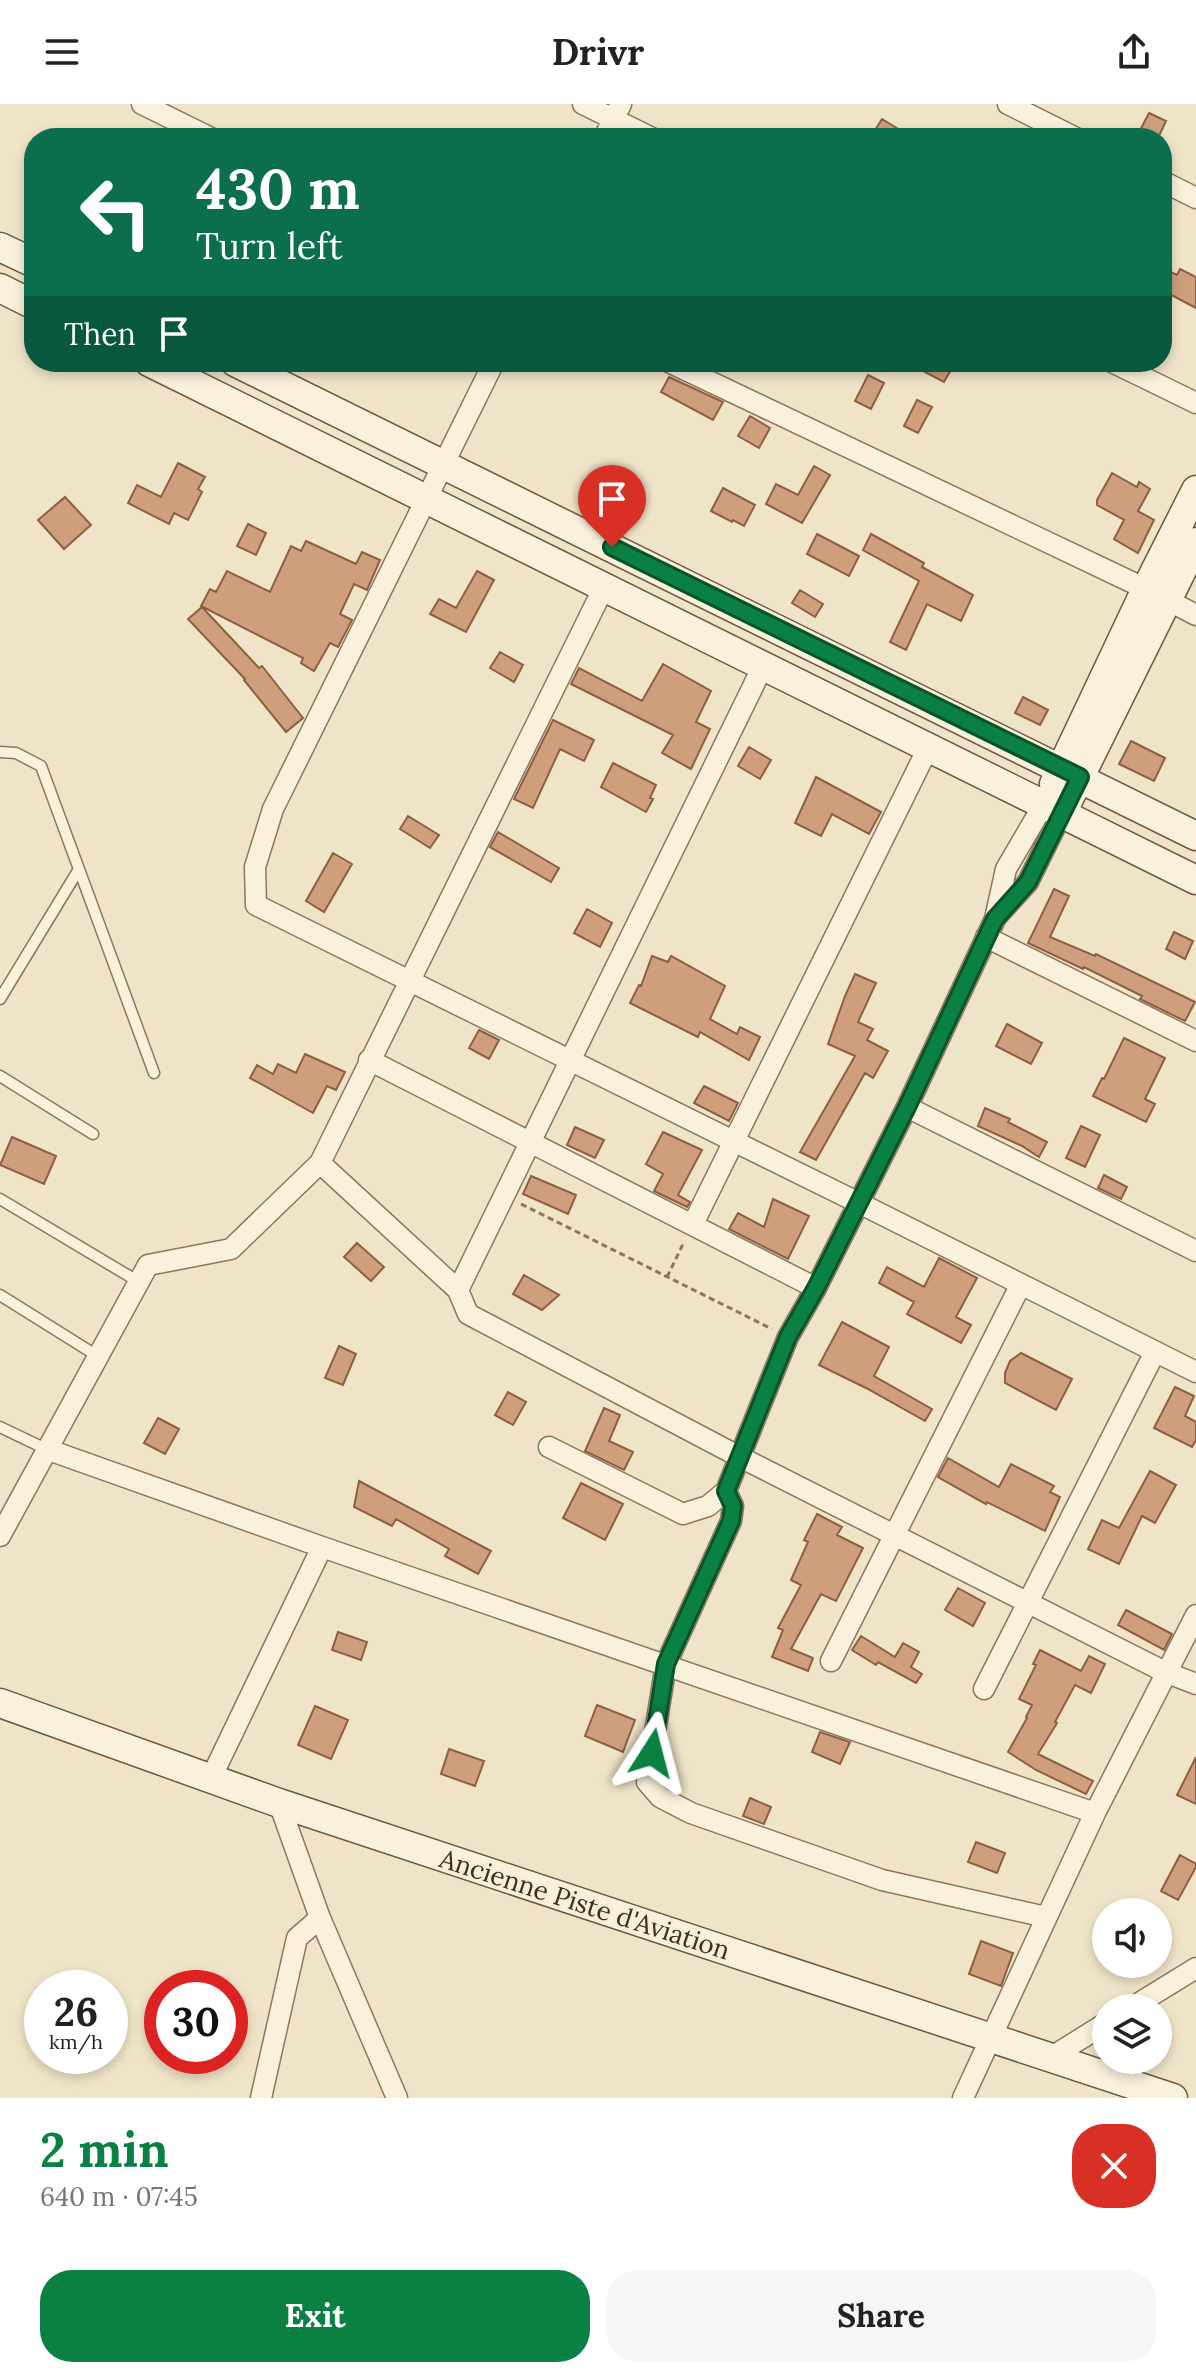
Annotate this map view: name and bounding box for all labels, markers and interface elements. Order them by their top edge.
text: Drivr [552,29,644,75]
icon: menu [40,30,84,74]
icon: share [1112,30,1156,74]
text: 430 m [196,153,360,224]
icon: left [64,160,168,264]
text: Turn left [196,223,343,269]
icon: arrive [152,312,196,356]
text: Then [64,315,136,353]
pin [578,465,646,547]
icon: arrive [590,477,634,521]
position arrow [610,1711,694,1795]
street label: Ancienne Piste d'Aviation [435,1841,734,1967]
map controls [1092,1898,1172,2074]
button: sound [1092,1898,1172,1978]
speed limit sign: 30 [144,1970,248,2074]
text: 26 [54,1986,98,2037]
button: layers [1092,1994,1172,2074]
text: km/h [49,2029,103,2054]
text: 2 min [40,2119,169,2180]
button: close [1072,2124,1156,2208]
text: 640 m · 07:45 [40,2180,198,2213]
button: Exit [40,2270,590,2362]
button: Share [606,2270,1156,2362]

